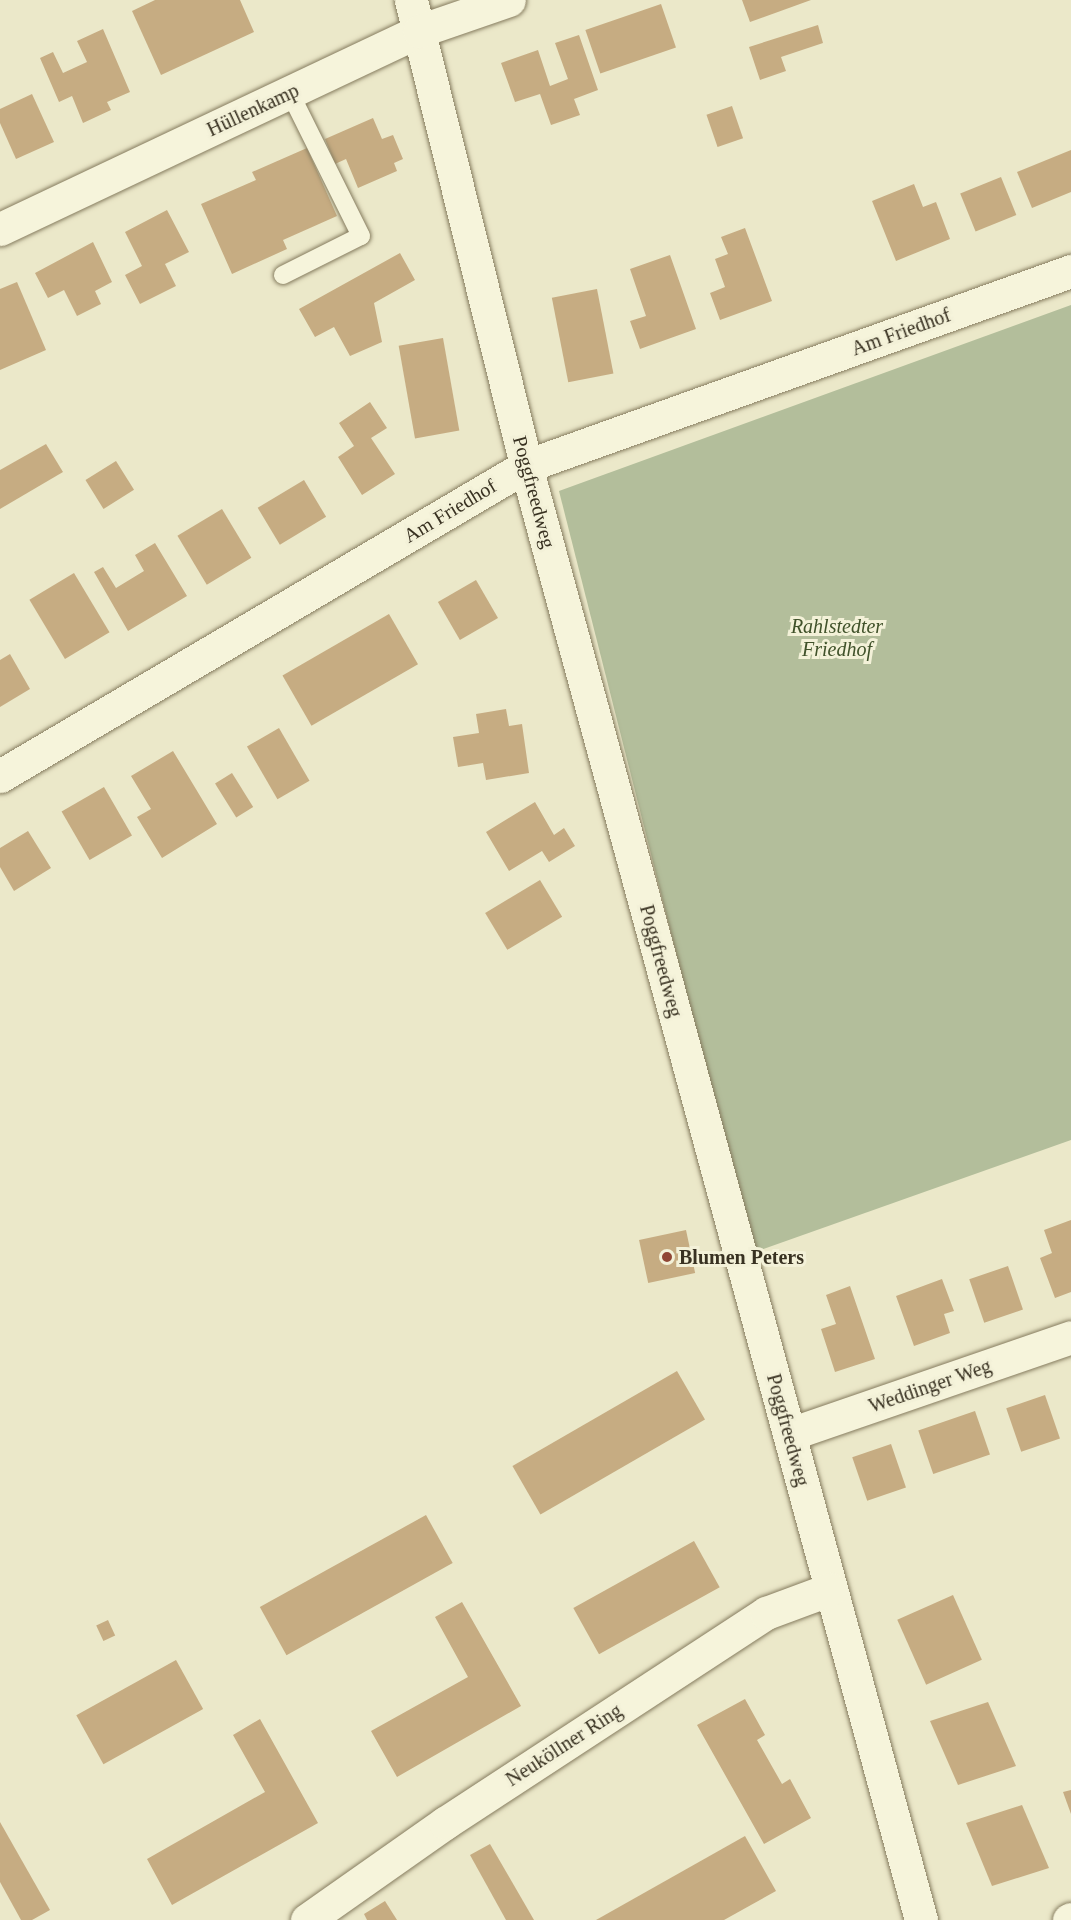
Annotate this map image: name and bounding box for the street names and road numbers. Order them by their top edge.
street label: Hüllenkamp [203,78,303,142]
street label: Am Friedhof [848,303,954,361]
street label: Poggfreedweg [507,433,561,551]
street label: Am Friedhof [399,474,501,548]
street label: Poggfreedweg [634,902,688,1020]
street label: Weddinger Weg [865,1354,995,1418]
street label: Poggfreedweg [761,1371,815,1489]
street label: Neuköllner Ring [501,1698,627,1792]

